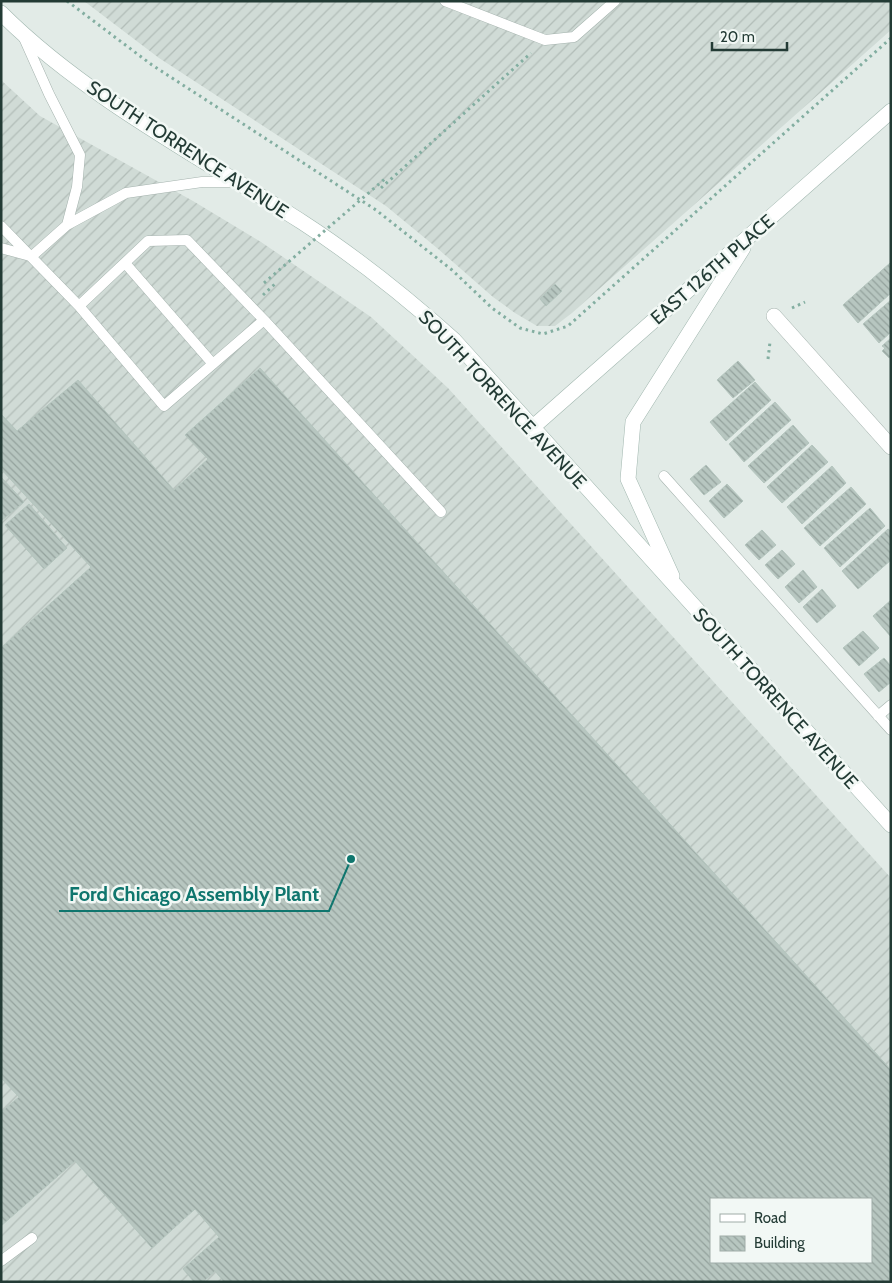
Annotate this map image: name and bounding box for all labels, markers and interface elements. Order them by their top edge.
scale bar [712,20,787,52]
text: 20 m [720,28,755,46]
street label: SOUTH TORRENCE AVENUE [83,76,293,223]
street label: EAST 126TH PLACE [646,209,779,329]
street label: SOUTH TORRENCE AVENUE [414,305,591,493]
street label: SOUTH TORRENCE AVENUE [688,603,863,794]
callout: Ford Chicago Assembly Plant [59,876,329,911]
text: Ford Chicago Assembly Plant [69,882,319,906]
legend [710,1198,872,1263]
text: Road [754,1209,787,1227]
text: Building [754,1234,805,1252]

